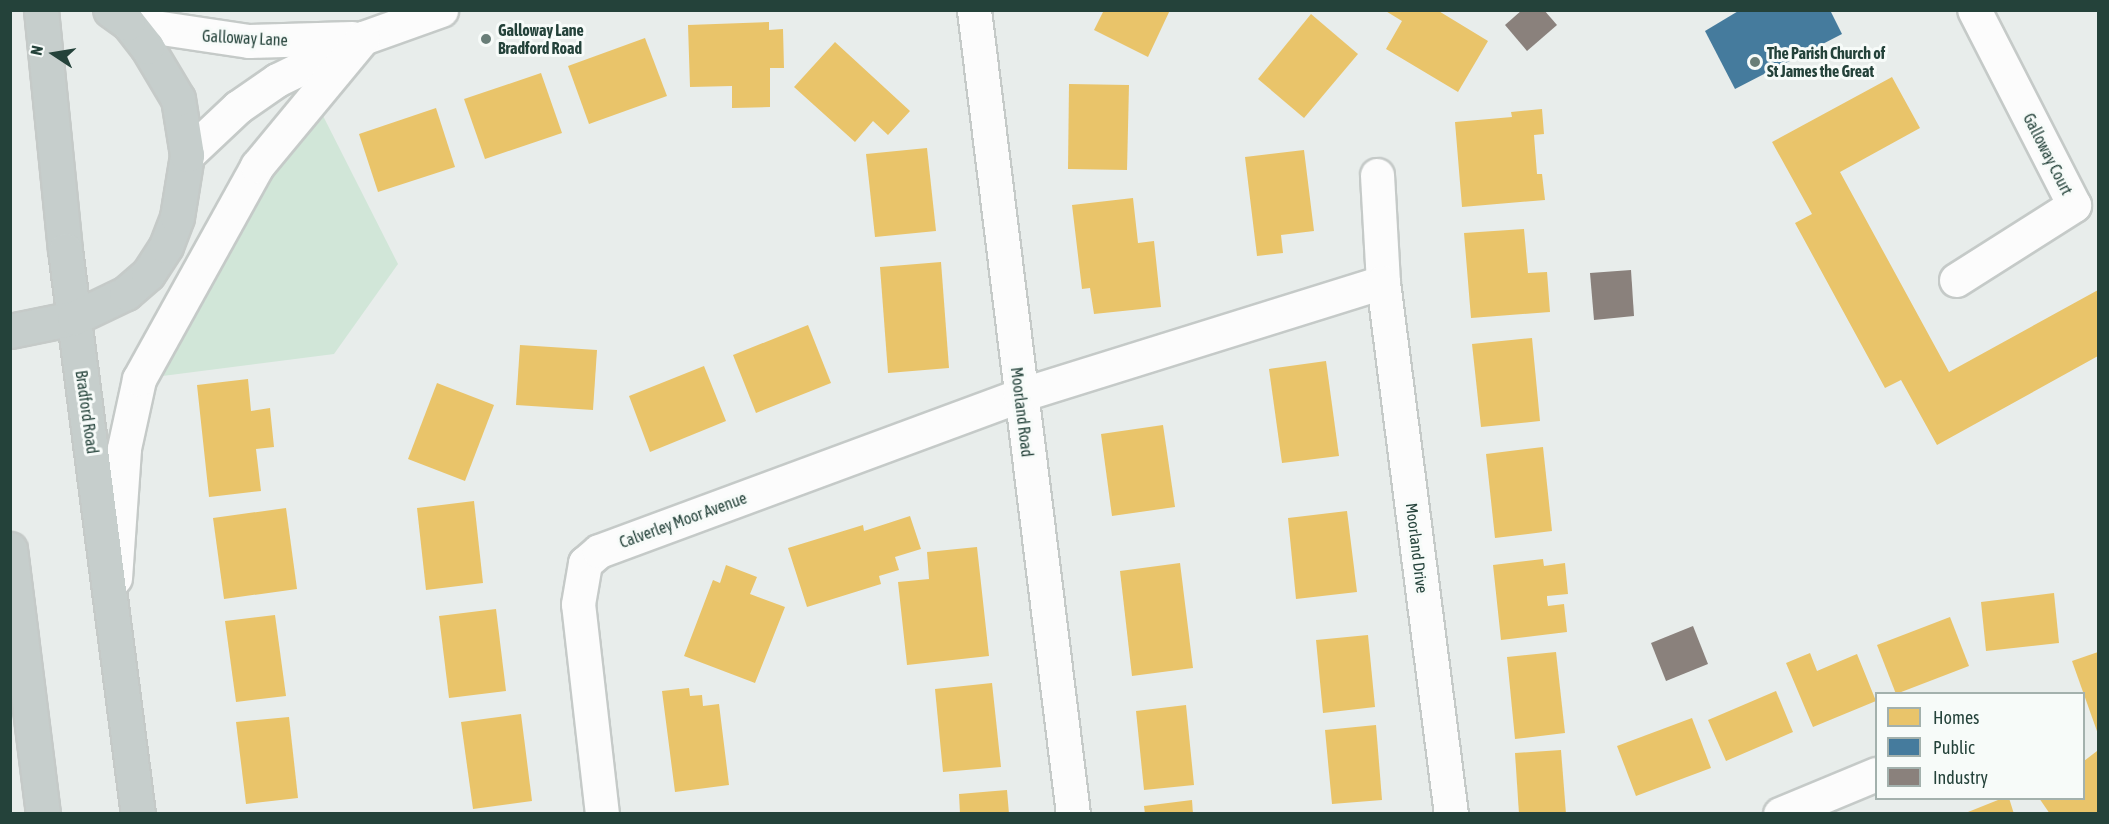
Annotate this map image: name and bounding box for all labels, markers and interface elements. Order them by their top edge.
place label: Galloway Lane Bradford Road [498,20,584,58]
north arrow [24,24,84,84]
street label: Galloway Lane [202,26,288,50]
marker: Galloway Lane Bradford Road [479,32,493,46]
place label: The Parish Church of St James the Great [1767,43,1885,81]
text: N [27,44,46,57]
marker: The Parish Church of St James the Great [1748,55,1762,69]
street label: Galloway Court [2019,110,2077,198]
street label: Moorland Road [1007,366,1037,458]
street label: Bradford Road [72,369,102,455]
street label: Calverley Moor Avenue [617,488,749,552]
street label: Moorland Drive [1402,502,1432,594]
legend [1875,692,2085,800]
text: Homes [1933,707,1979,728]
text: Public [1933,737,1975,758]
text: Industry [1933,767,1988,788]

